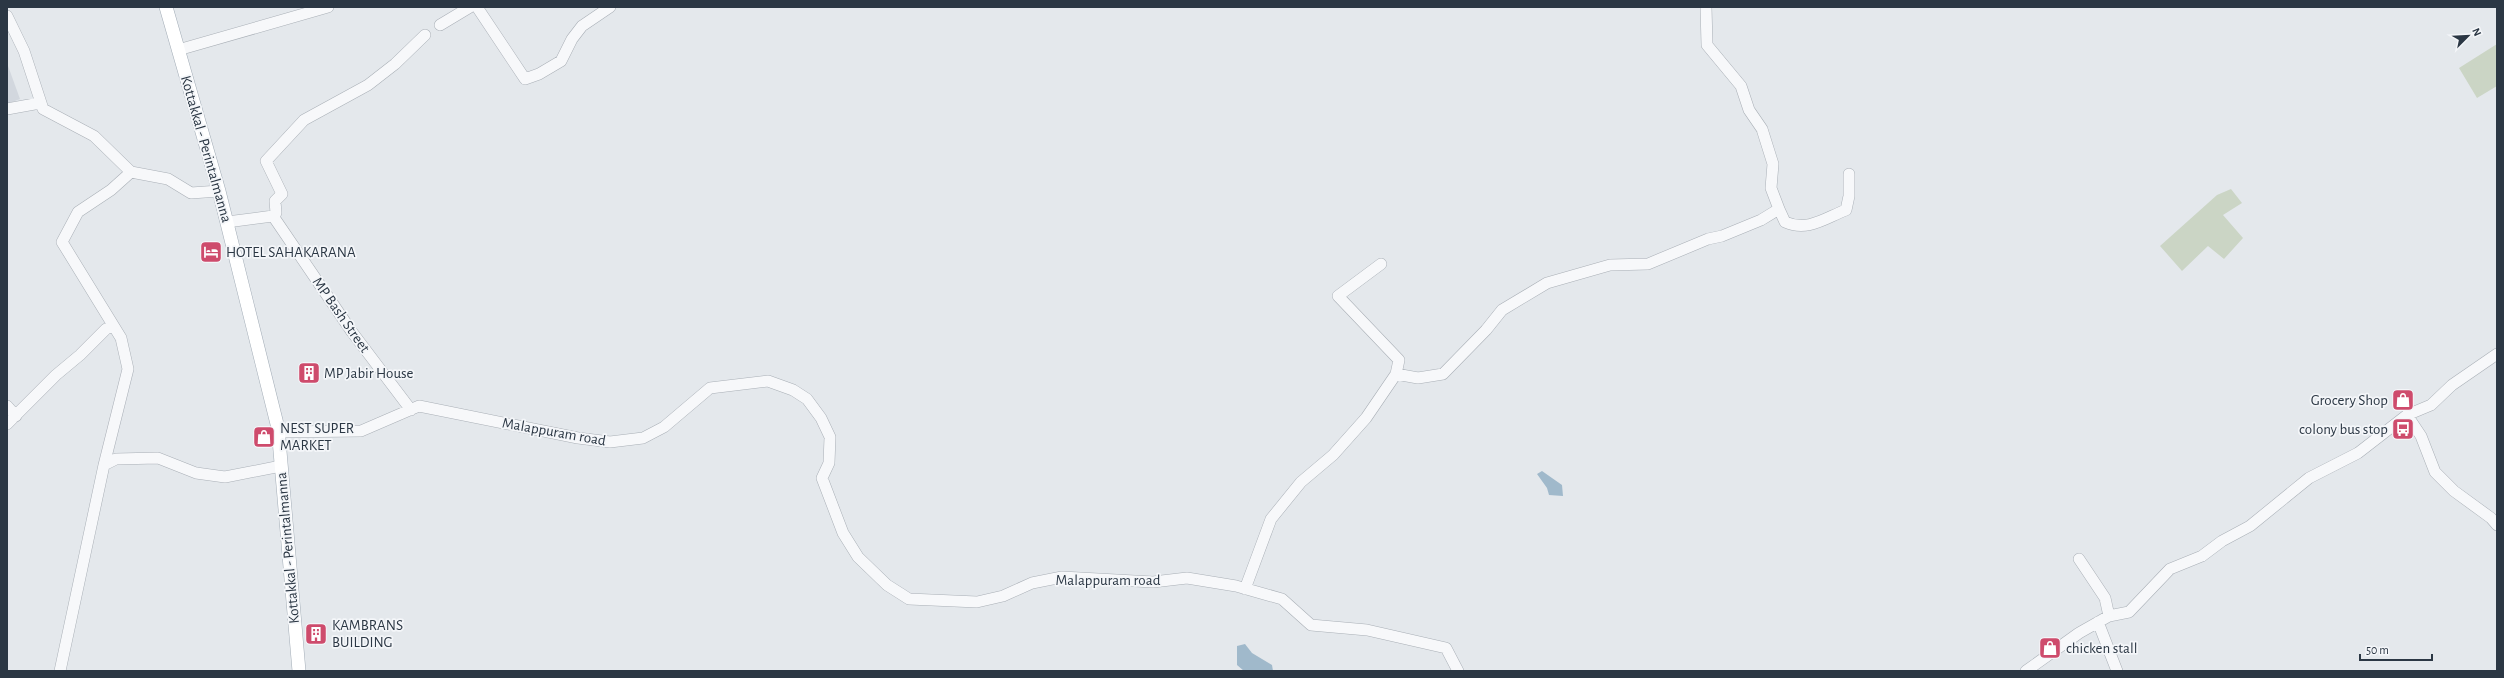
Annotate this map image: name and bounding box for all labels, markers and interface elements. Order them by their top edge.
north arrow [2448,16,2488,56]
text: N [2470,26,2483,38]
street label: Kottakkal - Perintalmanna [178,74,234,224]
hotel icon: HOTEL SAHAKARANA [198,239,224,265]
place label: HOTEL SAHAKARANA [226,245,356,260]
street label: MP Bash Street [310,275,373,356]
building icon: MP Jabir House [296,360,322,386]
place label: MP Jabir House [324,366,414,381]
shop icon: Grocery Shop [2390,387,2416,413]
place label: Grocery Shop [2311,393,2388,408]
street label: Malappuram road [501,416,607,449]
bus stop icon: colony bus stop [2390,416,2416,442]
place label: NEST SUPER MARKET [280,421,354,453]
place label: colony bus stop [2299,422,2388,437]
shop icon: NEST SUPER MARKET [251,424,277,450]
street label: Kottakkal - Perintalmanna [274,472,302,624]
street label: Malappuram road [1056,573,1161,588]
place label: KAMBRANS BUILDING [332,618,403,650]
building icon: KAMBRANS BUILDING [303,621,329,647]
shop icon: chicken stall [2037,635,2063,661]
scale bar [2360,636,2432,662]
place label: chicken stall [2066,641,2137,656]
text: 50 m [2366,644,2389,656]

